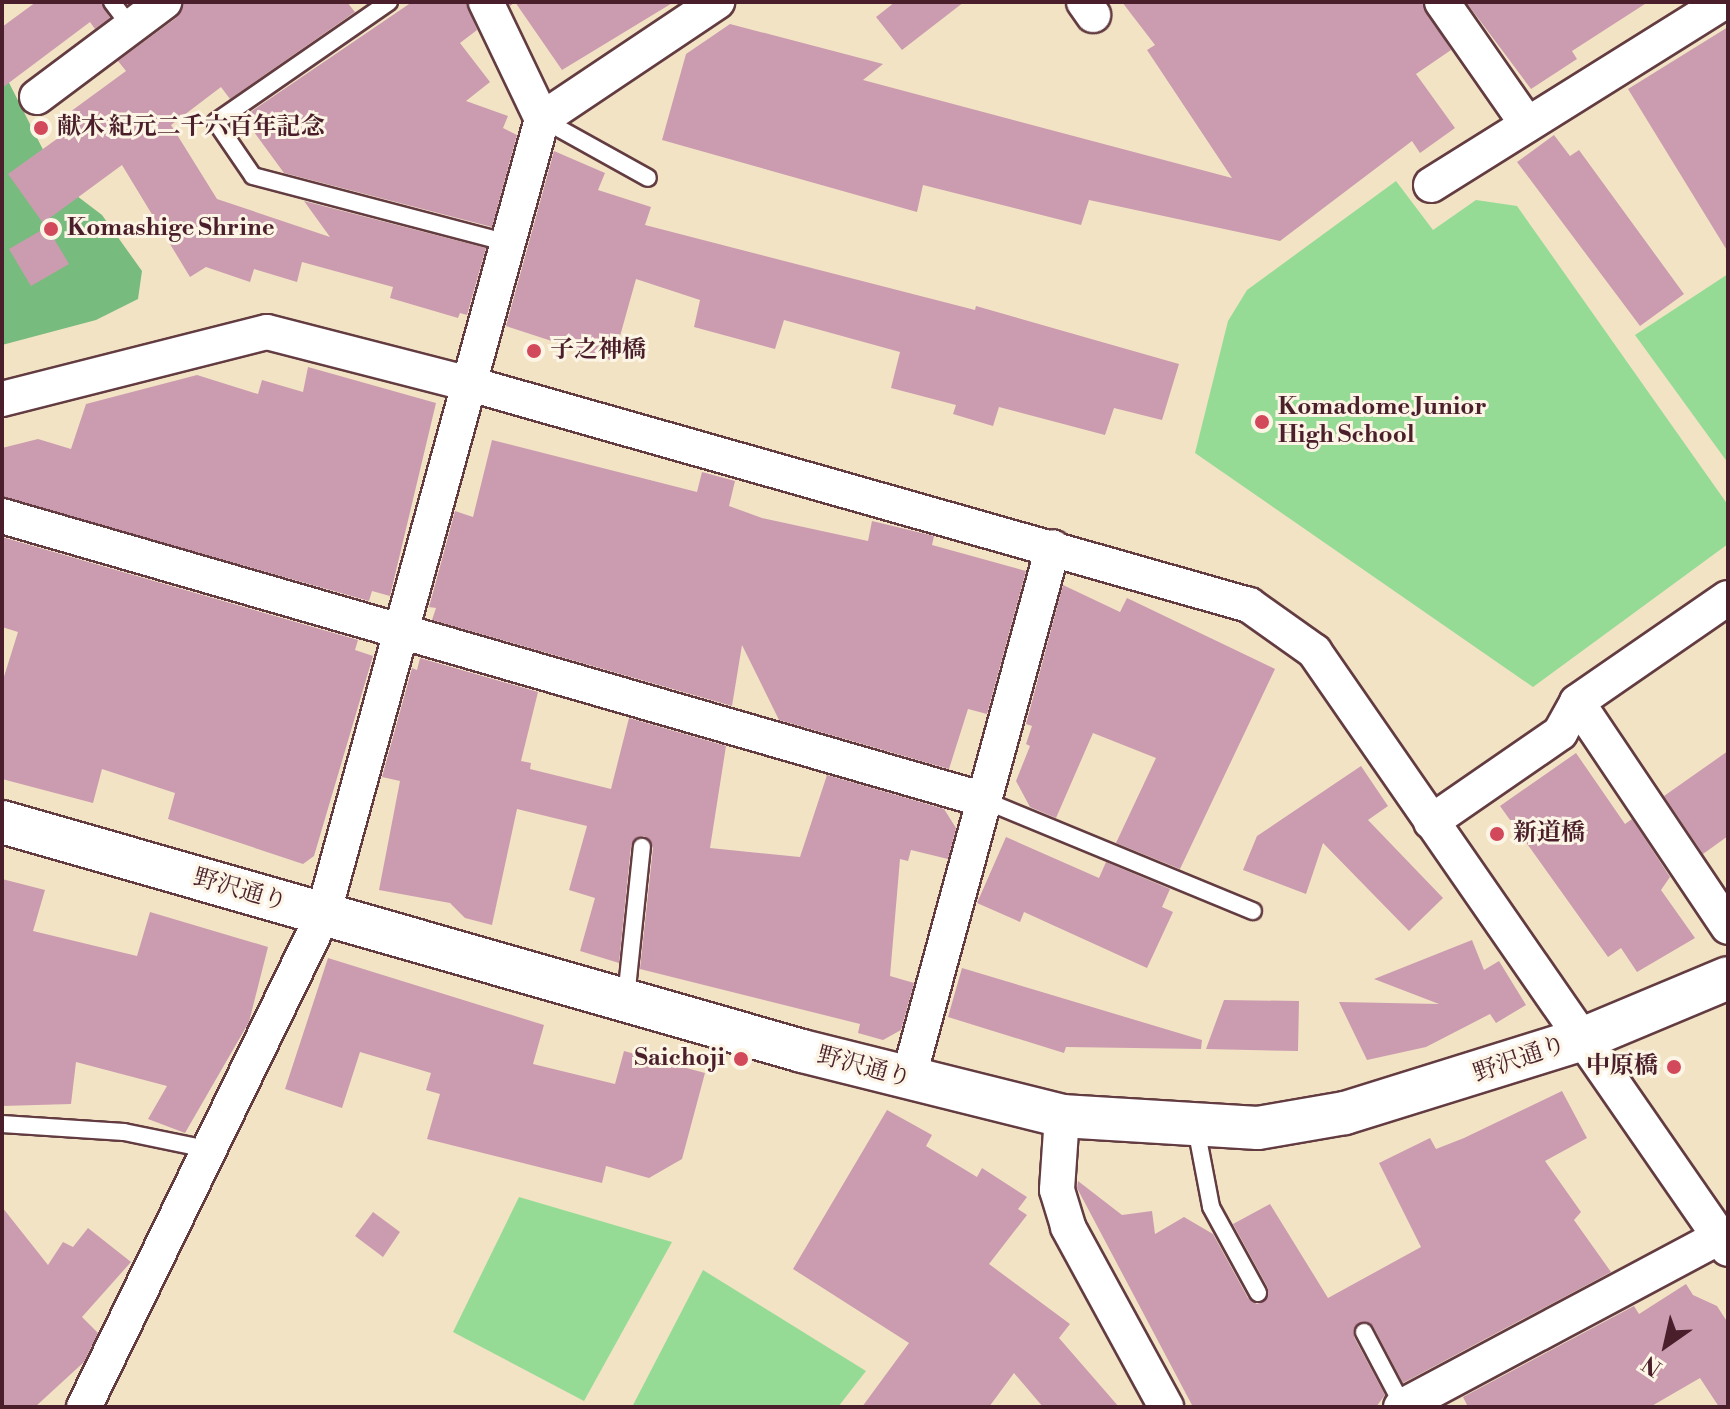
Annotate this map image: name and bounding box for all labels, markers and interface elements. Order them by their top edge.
place label: 献木 紀元二千六百年記念 [57,114,325,142]
marker: 献木 紀元二千六百年記念 [32,119,50,137]
place label: Komashige Shrine [67,215,275,243]
marker: Komashige Shrine [42,220,60,238]
place label: 子之神橋 [550,337,646,365]
marker: 子之神橋 [525,342,543,360]
place label: Komadome Junior High School [1278,394,1487,450]
marker: Komadome Junior High School [1253,413,1271,431]
place label: 新道橋 [1513,820,1585,848]
marker: 新道橋 [1488,825,1506,843]
street label: 野沢通り [190,864,290,918]
street label: 野沢通り [1470,1031,1570,1089]
street label: 野沢通り [814,1042,914,1094]
place label: Saichoji [634,1045,725,1073]
marker: Saichoji [732,1050,750,1068]
place label: 中原橋 [1586,1053,1658,1081]
marker: 中原橋 [1665,1058,1683,1076]
north arrow [1626,1305,1706,1385]
text: N [1638,1349,1667,1381]

